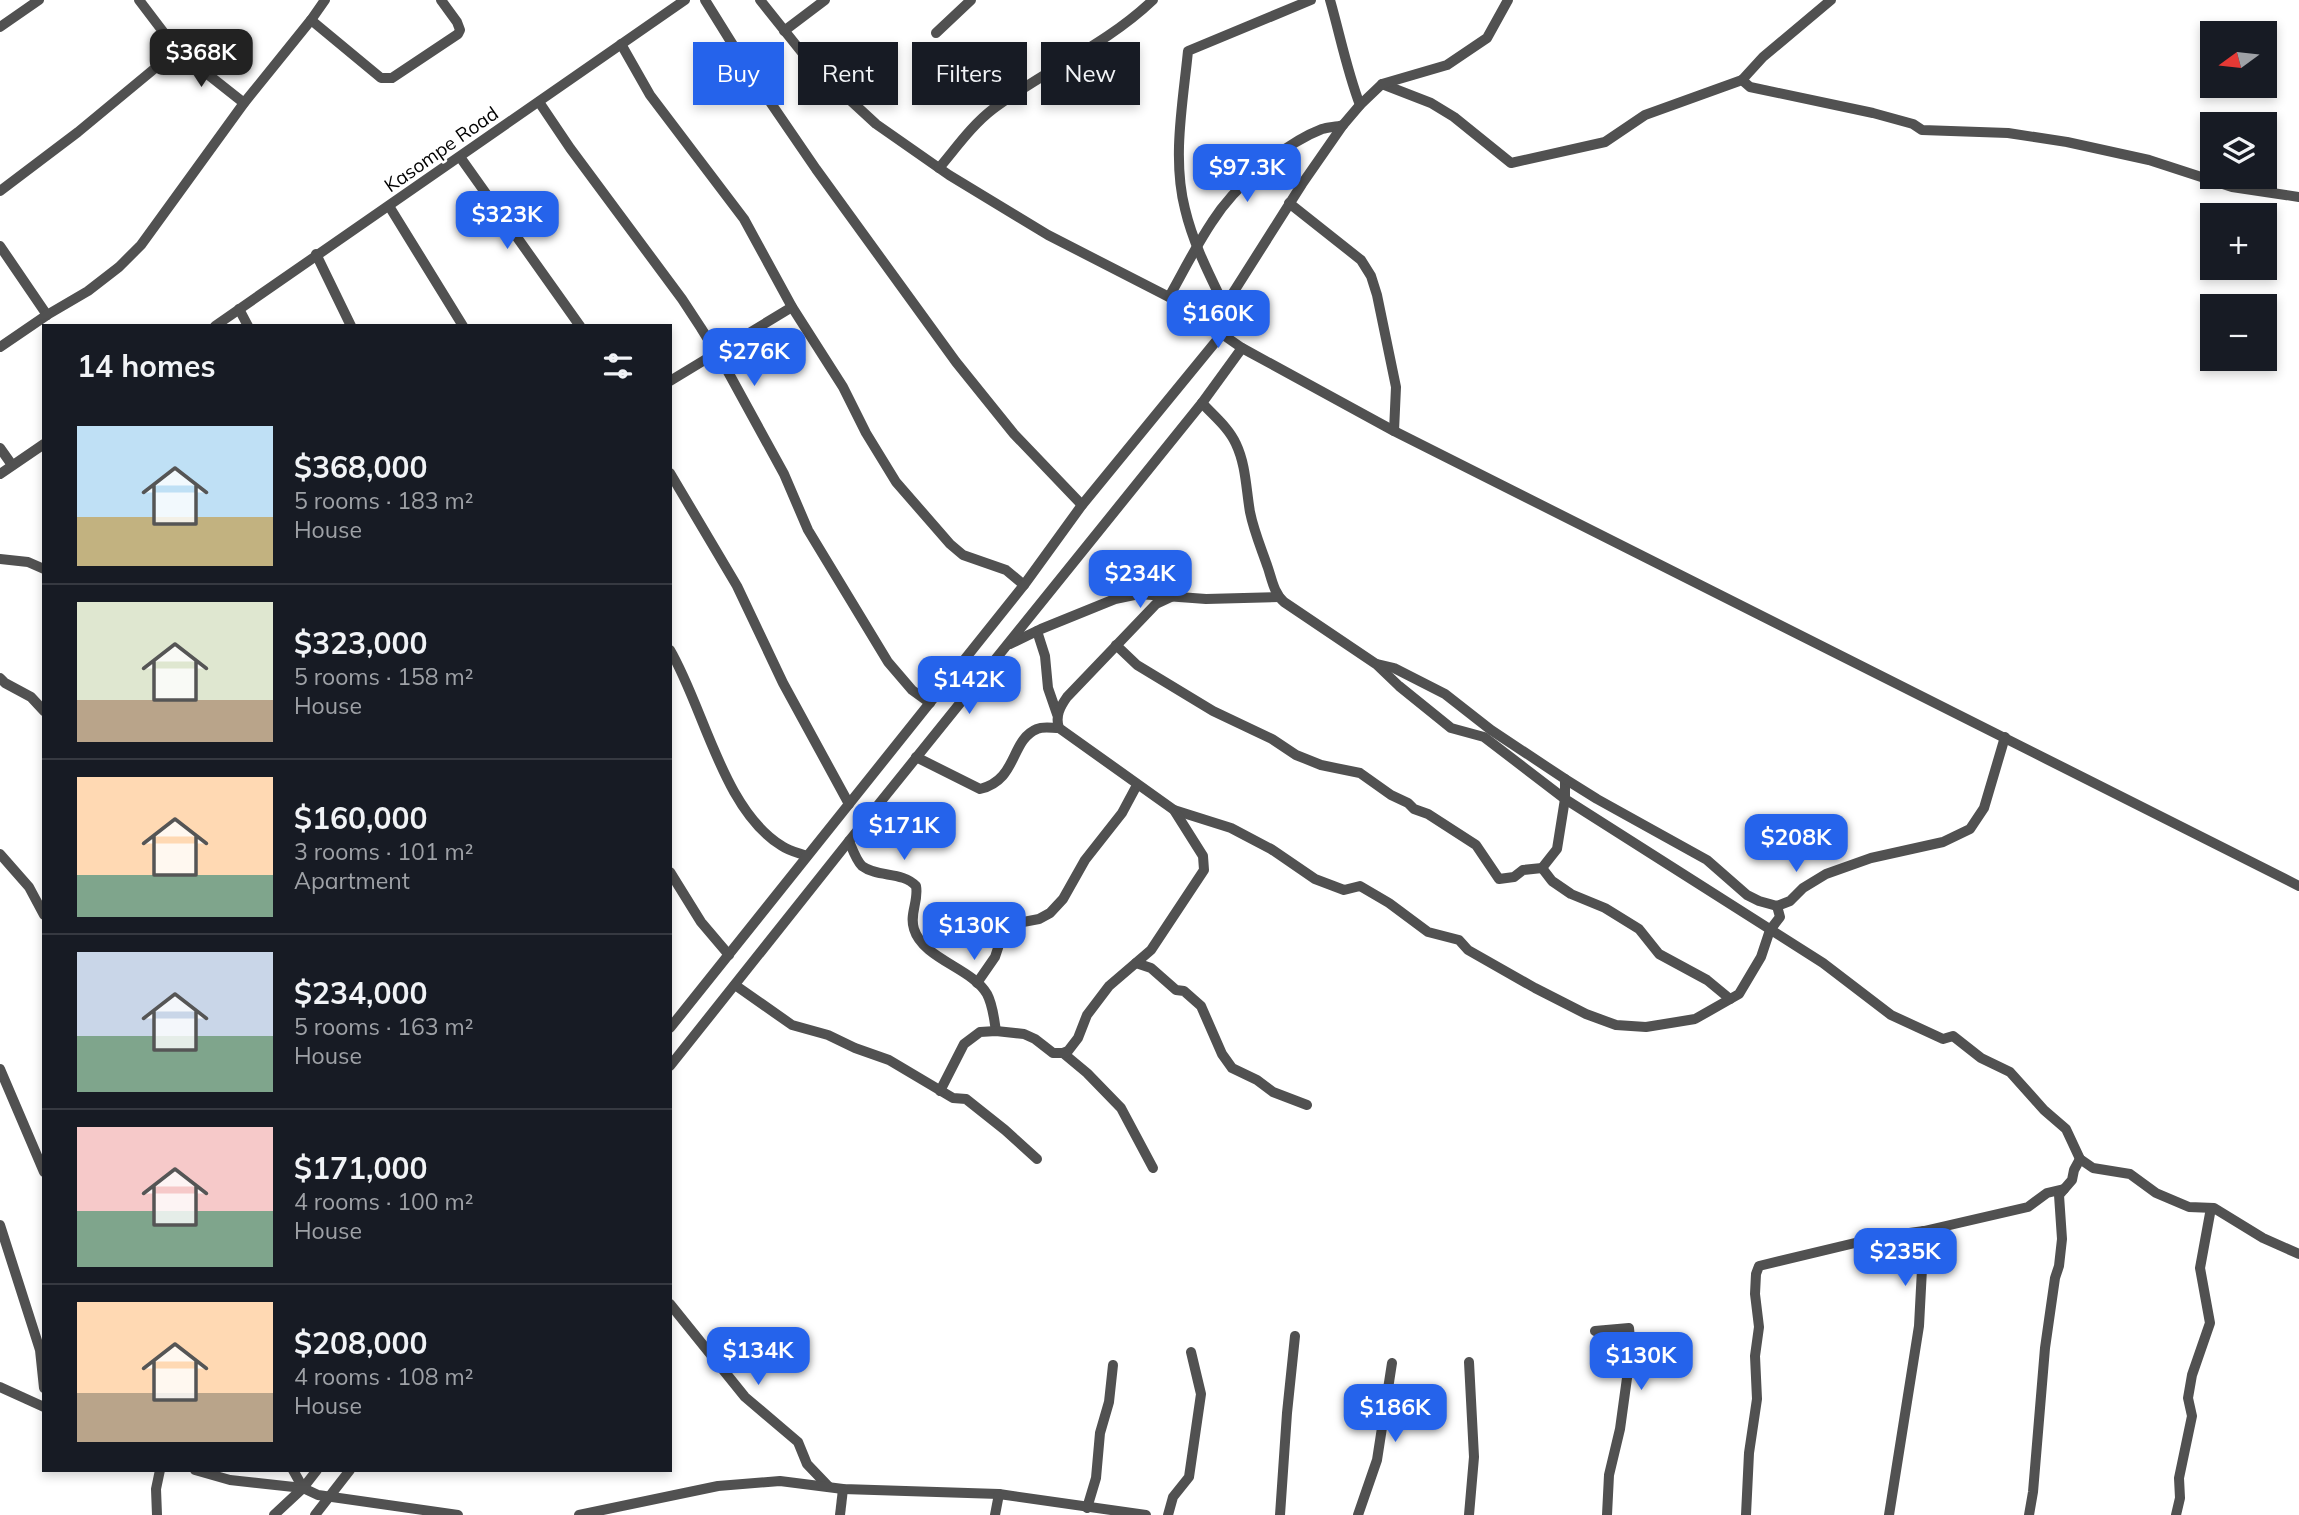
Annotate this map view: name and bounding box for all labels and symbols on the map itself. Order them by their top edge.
north arrow [2200,21,2277,98]
pin: $368K [152,29,250,89]
street label: Kasompe Road [379,101,503,197]
pin: $97.3K [1190,144,1304,204]
pin: $323K [458,191,556,251]
pin: $160K [1169,290,1267,350]
pin: $276K [705,328,803,388]
pin: $234K [1091,550,1189,610]
pin: $142K [920,656,1018,716]
pin: $171K [855,802,953,862]
pin: $208K [1747,814,1845,874]
pin: $130K [925,902,1023,962]
pin: $235K [1856,1228,1954,1288]
pin: $134K [709,1328,807,1387]
pin: $130K [1592,1332,1690,1392]
pin: $186K [1346,1384,1444,1444]

